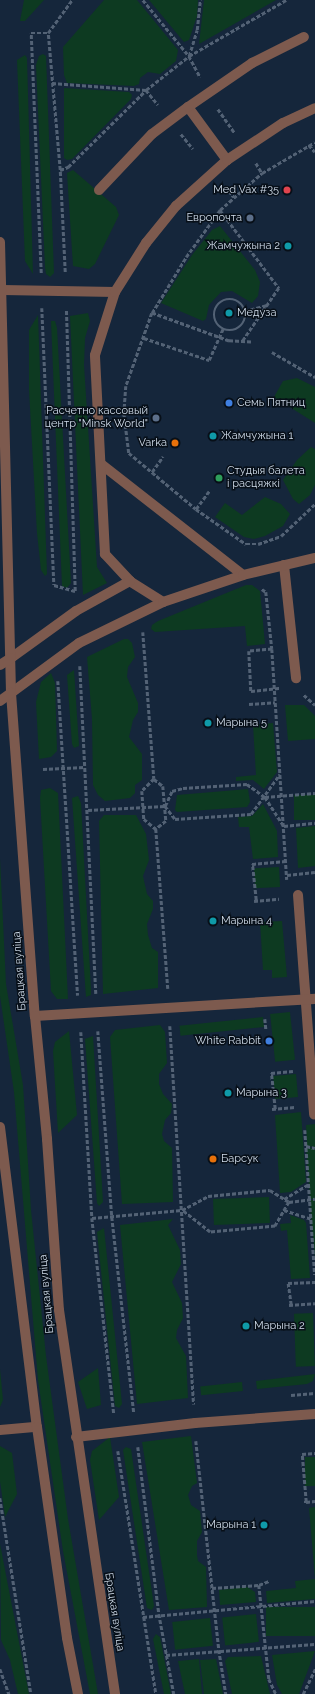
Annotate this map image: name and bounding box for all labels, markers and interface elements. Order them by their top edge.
place label: Med Vax #35 [213,183,279,197]
marker: Med Vax #35 [282,185,292,195]
place label: Европочта [186,211,242,225]
marker: Европочта [245,213,255,223]
place label: Жамчужына 2 [207,239,280,253]
marker: Жамчужына 2 [283,241,293,251]
place label: Медуза [237,306,276,320]
marker: Медуза [224,308,234,318]
place label: Семь Пятниц [237,396,305,410]
marker: Семь Пятниц [224,398,234,408]
place label: Расчетно кассовый центр "Minsk World" [44,405,148,431]
marker: Расчетно кассовый центр "Minsk World" [151,413,161,423]
place label: Жамчужына 1 [221,429,293,443]
marker: Жамчужына 1 [208,431,218,441]
place label: Varka [138,436,167,450]
marker: Varka [170,438,180,448]
place label: Студыя балета і расцяжкі [227,465,305,491]
marker: Студыя балета і расцяжкі [214,473,224,483]
place label: Марына 5 [216,716,267,730]
marker: Марына 5 [203,718,213,728]
place label: Марына 4 [221,914,272,928]
marker: Марына 4 [208,916,218,926]
street label: Брацкая вуліца [11,931,29,1011]
place label: White Rabbit [195,1034,261,1048]
marker: White Rabbit [264,1036,274,1046]
place label: Марына 3 [236,1086,287,1100]
marker: Марына 3 [223,1088,233,1098]
place label: Барсук [221,1152,259,1166]
marker: Барсук [208,1154,218,1164]
street label: Брацкая вуліца [37,1254,57,1334]
place label: Марына 2 [254,1319,305,1333]
marker: Марына 2 [241,1321,251,1331]
place label: Марына 1 [206,1518,256,1532]
marker: Марына 1 [259,1520,269,1530]
street label: Брацкая вуліца [101,1572,127,1652]

